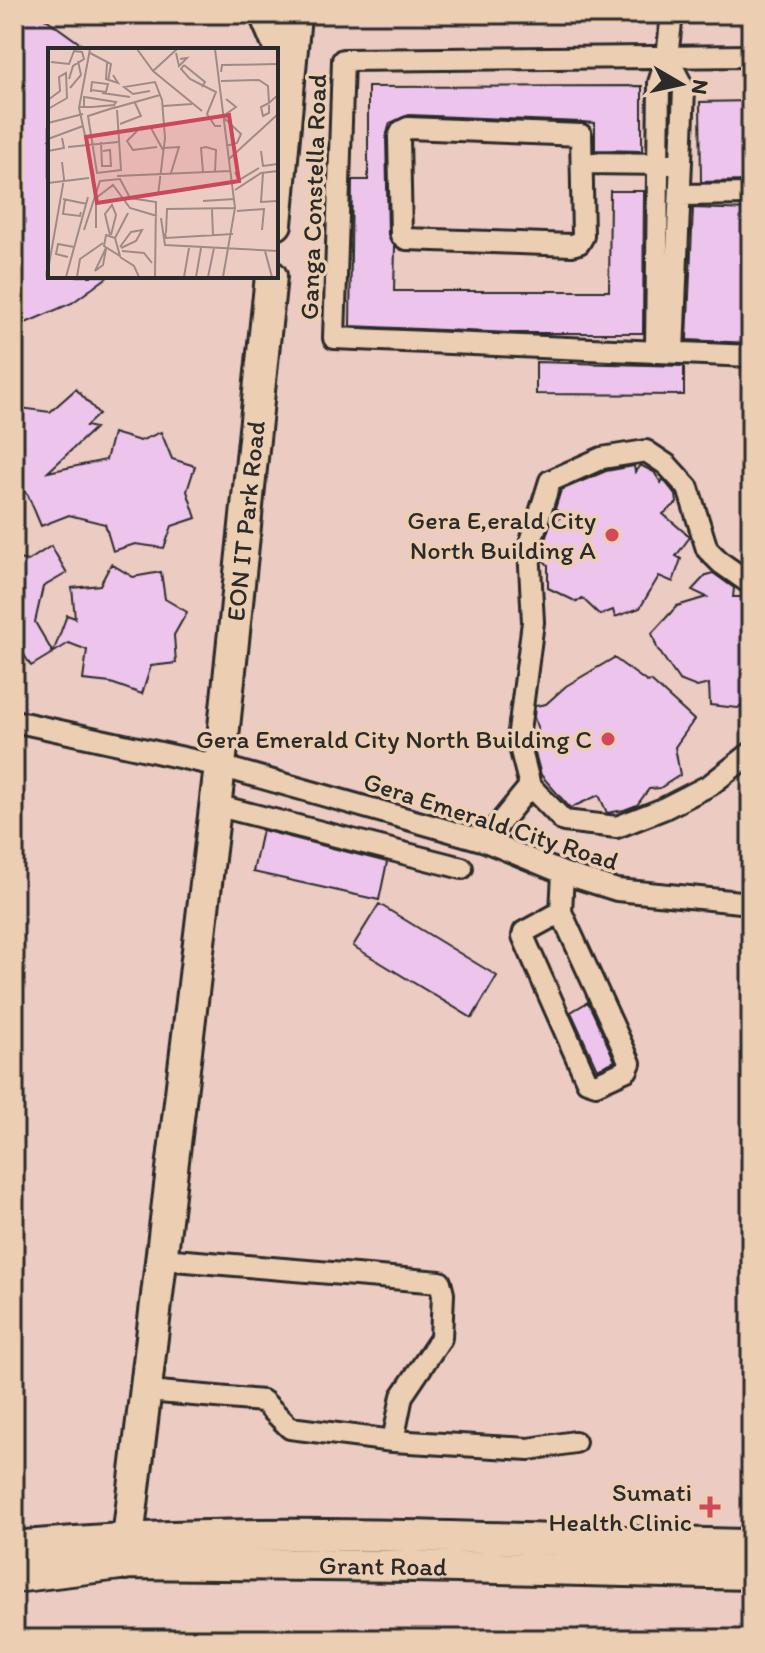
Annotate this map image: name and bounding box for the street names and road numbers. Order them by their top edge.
street label: Ganga Constella Road [293,73,333,321]
street label: EON IT Park Road [219,419,272,623]
street label: Gera Emerald City Road [360,765,623,877]
street label: Grant Road [319,1549,448,1583]

